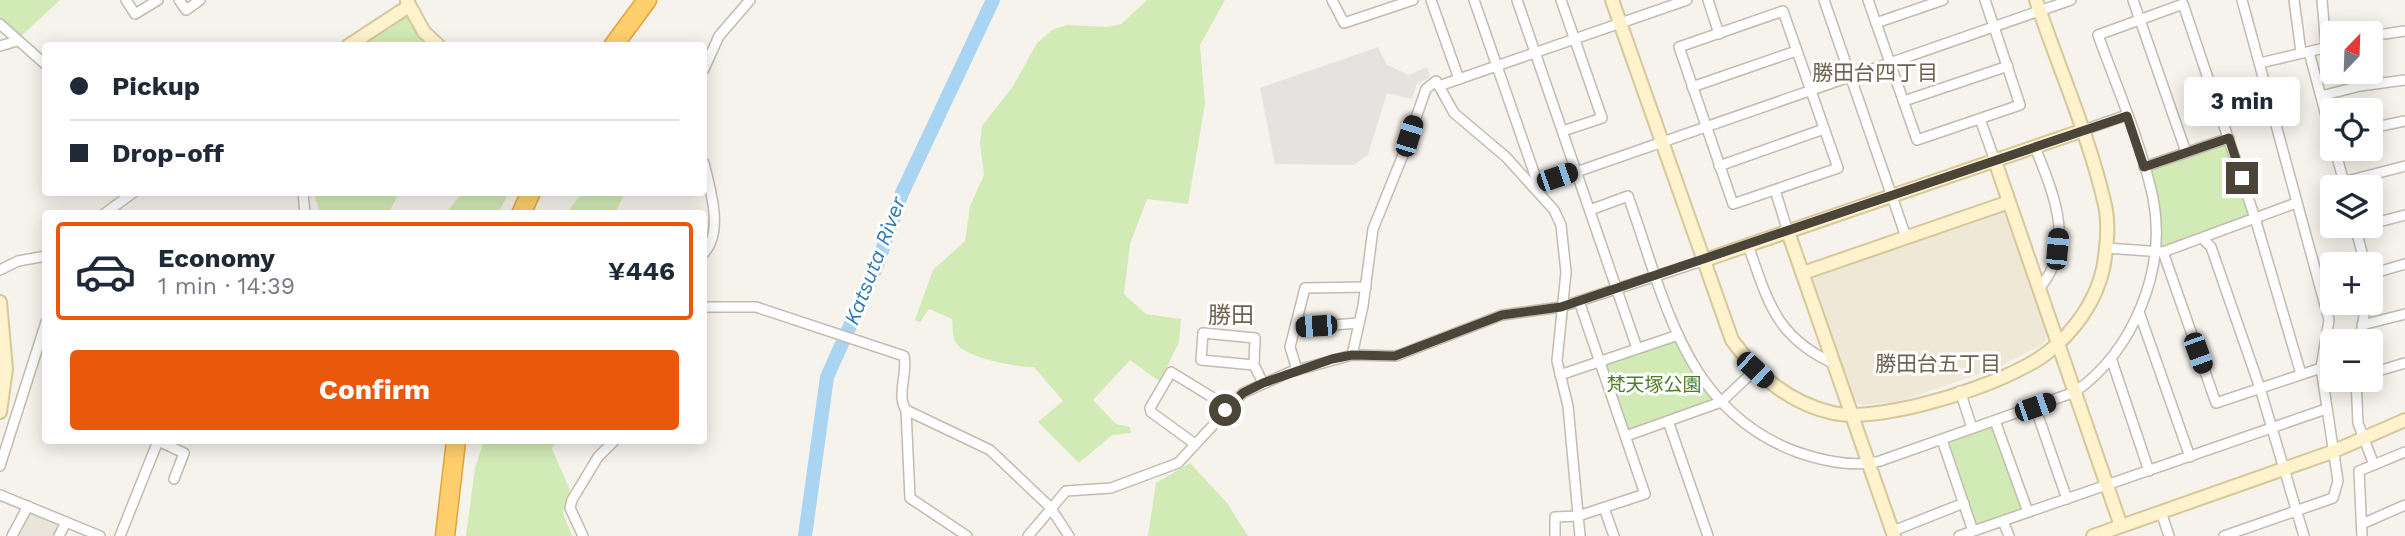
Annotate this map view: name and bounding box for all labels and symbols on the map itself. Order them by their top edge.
north arrow [2320,21,2384,84]
district label: 勝田台四丁目 [1812,60,1938,85]
callout: 3 min [2184,76,2300,125]
car [1393,113,1426,159]
car [1534,160,1581,194]
route end [2226,162,2258,194]
water label: Katsuta River [839,193,911,328]
car [2045,227,2070,271]
district label: 勝田 [1208,302,1254,329]
car [1295,314,1338,338]
car [2181,330,2216,376]
car [1733,348,1778,392]
district label: 勝田台五丁目 [1875,351,2001,376]
park label: 梵天塚公園 [1606,373,1702,396]
car [2012,390,2059,424]
route start [1209,394,1241,426]

